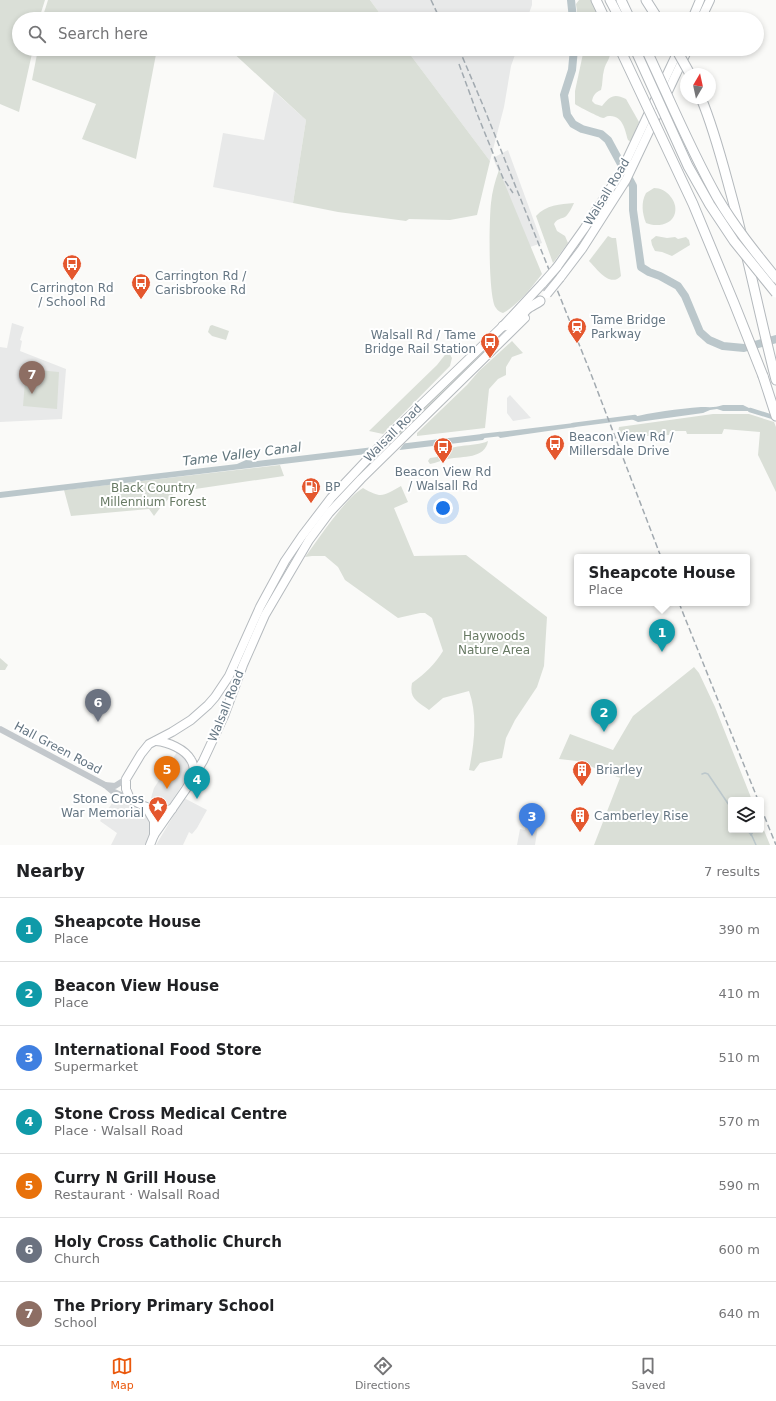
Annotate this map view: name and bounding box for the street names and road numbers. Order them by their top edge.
street label: Walsall Road [581,156,633,228]
street label: Walsall Road [361,401,425,465]
street label: Walsall Road [205,668,247,744]
street label: Hall Green Road [12,719,104,777]

